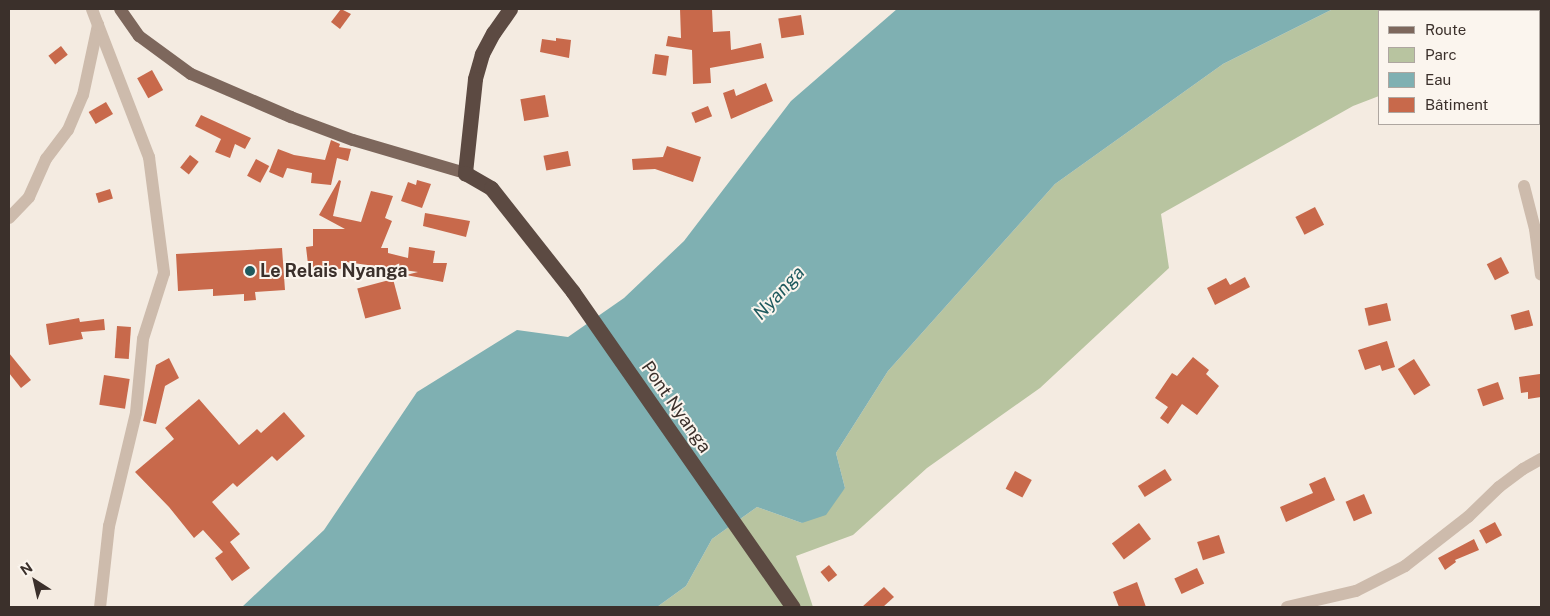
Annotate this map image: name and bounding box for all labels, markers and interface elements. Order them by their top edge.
legend [1378,10,1540,125]
text: Route [1425,21,1466,38]
text: Parc [1425,46,1457,63]
text: Eau [1425,71,1451,88]
text: Bâtiment [1425,96,1488,113]
place label: Le Relais Nyanga [260,260,408,282]
water label: Nyanga [748,261,810,325]
marker: Le Relais Nyanga [244,265,256,277]
street label: Pont Nyanga [636,357,716,457]
north arrow [10,556,60,606]
text: N [17,559,35,578]

